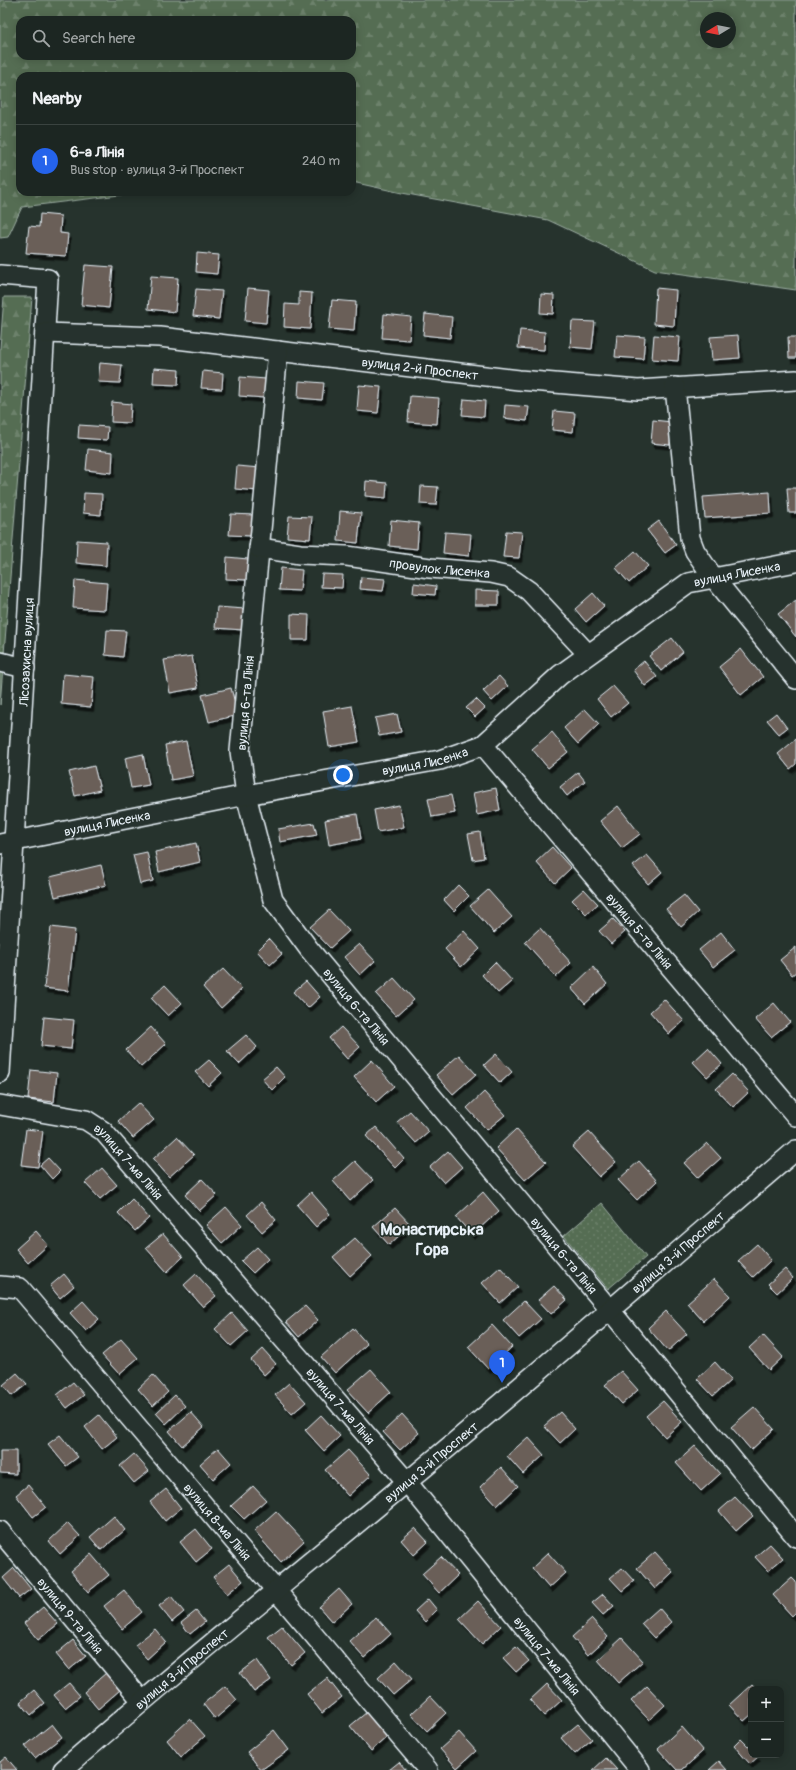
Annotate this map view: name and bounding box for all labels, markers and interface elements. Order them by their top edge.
north arrow [700,12,736,48]
search box [16,16,356,60]
icon: search [30,27,52,49]
text: Search here [62,29,135,48]
text: Nearby [32,88,81,109]
text: 6-а Лінія [70,143,124,162]
text: 1 [42,153,48,169]
text: 240 m [302,153,340,169]
text: Bus stop · вулиця 3-й Проспект [70,162,244,178]
street label: вулиця 2-й Проспект [361,354,480,384]
street label: провулок Лисенка [388,555,491,582]
street label: вулиця Лисенка [693,558,782,591]
street label: Лісозахисна вулиця [16,597,38,708]
street label: вулиця 6-та Лінія [234,655,258,751]
street label: вулиця Лисенка [381,744,470,779]
your location [333,765,353,785]
street label: вулиця Лисенка [63,807,152,840]
street label: вулиця 5-та Лінія [602,890,676,973]
street label: вулиця 6-та Лінія [319,965,393,1049]
street label: вулиця 7-ма Лінія [91,1120,166,1203]
street label: вулиця 3-й Проспект [629,1208,729,1297]
street label: вулиця 6-та Лінія [527,1214,600,1297]
district label: Монастирська Гора [380,1219,484,1260]
pin: 1 [489,1350,515,1383]
street label: вулиця 7-ма Лінія [302,1365,378,1448]
street label: вулиця 3-й Проспект [381,1419,482,1506]
street label: вулиця 8-ма Лінія [180,1480,254,1564]
street label: вулиця 9-та Лінія [33,1575,106,1657]
street label: вулиця 7-ма Лінія [510,1613,583,1699]
street label: вулиця 3-й Проспект [132,1625,233,1713]
map controls [748,1686,784,1758]
button: + [748,1686,784,1722]
button: − [748,1722,784,1758]

